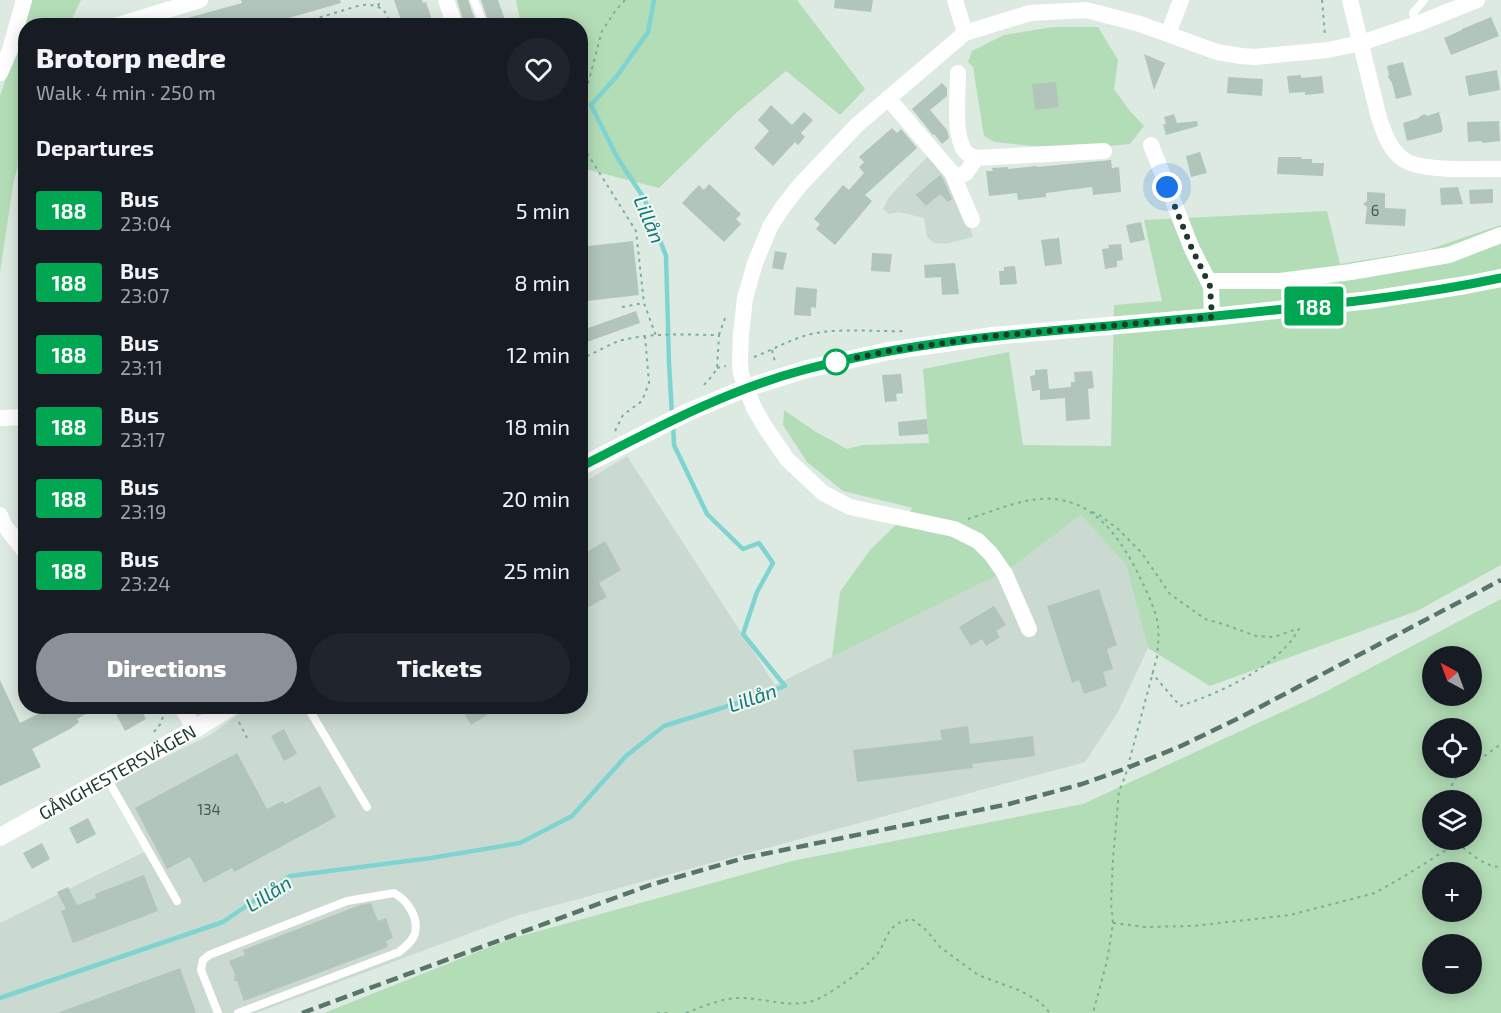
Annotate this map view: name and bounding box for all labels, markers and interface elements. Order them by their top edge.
button: heart [507,38,570,101]
text: Brotorp nedre [36,40,226,74]
text: Walk · 4 min · 250 m [36,80,216,104]
text: Departures [36,134,154,160]
your location [1152,172,1182,202]
text: Bus [120,185,159,211]
water label: Lillån [629,191,671,247]
text: 5 min [516,197,570,223]
text: 188 [51,198,87,223]
house number: 6 [1371,201,1379,219]
text: 23:04 [120,211,171,235]
text: Bus [120,257,159,283]
text: 8 min [514,269,570,295]
text: 188 [51,270,87,295]
text: 23:07 [120,283,169,307]
line badge: 188 [1280,286,1348,326]
text: 188 [1296,294,1332,319]
text: Bus [120,329,159,355]
text: 12 min [506,341,570,367]
text: 188 [51,342,87,367]
unlabelled marker [823,349,849,375]
text: 23:11 [120,355,163,379]
text: Bus [120,401,159,427]
text: 18 min [505,413,570,439]
text: 188 [51,414,87,439]
text: 23:17 [120,427,165,451]
text: Bus [120,473,159,499]
text: 20 min [502,485,570,511]
text: 188 [51,486,87,511]
text: 23:19 [120,499,166,523]
text: Bus [120,545,159,571]
text: 25 min [503,557,570,583]
text: 188 [51,558,87,583]
text: 23:24 [120,571,171,595]
button: Directions [36,633,297,702]
button: Tickets [309,633,570,702]
north arrow [1422,646,1482,706]
map controls [1422,646,1482,994]
water label: Lillån [725,678,779,716]
button: locate [1422,718,1482,778]
street label: GÅNGHESTERSVÄGEN [35,720,200,824]
button: layers [1422,790,1482,850]
house number: 134 [197,800,221,818]
button: + [1422,862,1482,922]
water label: Lillån [241,870,295,916]
button: − [1422,934,1482,994]

